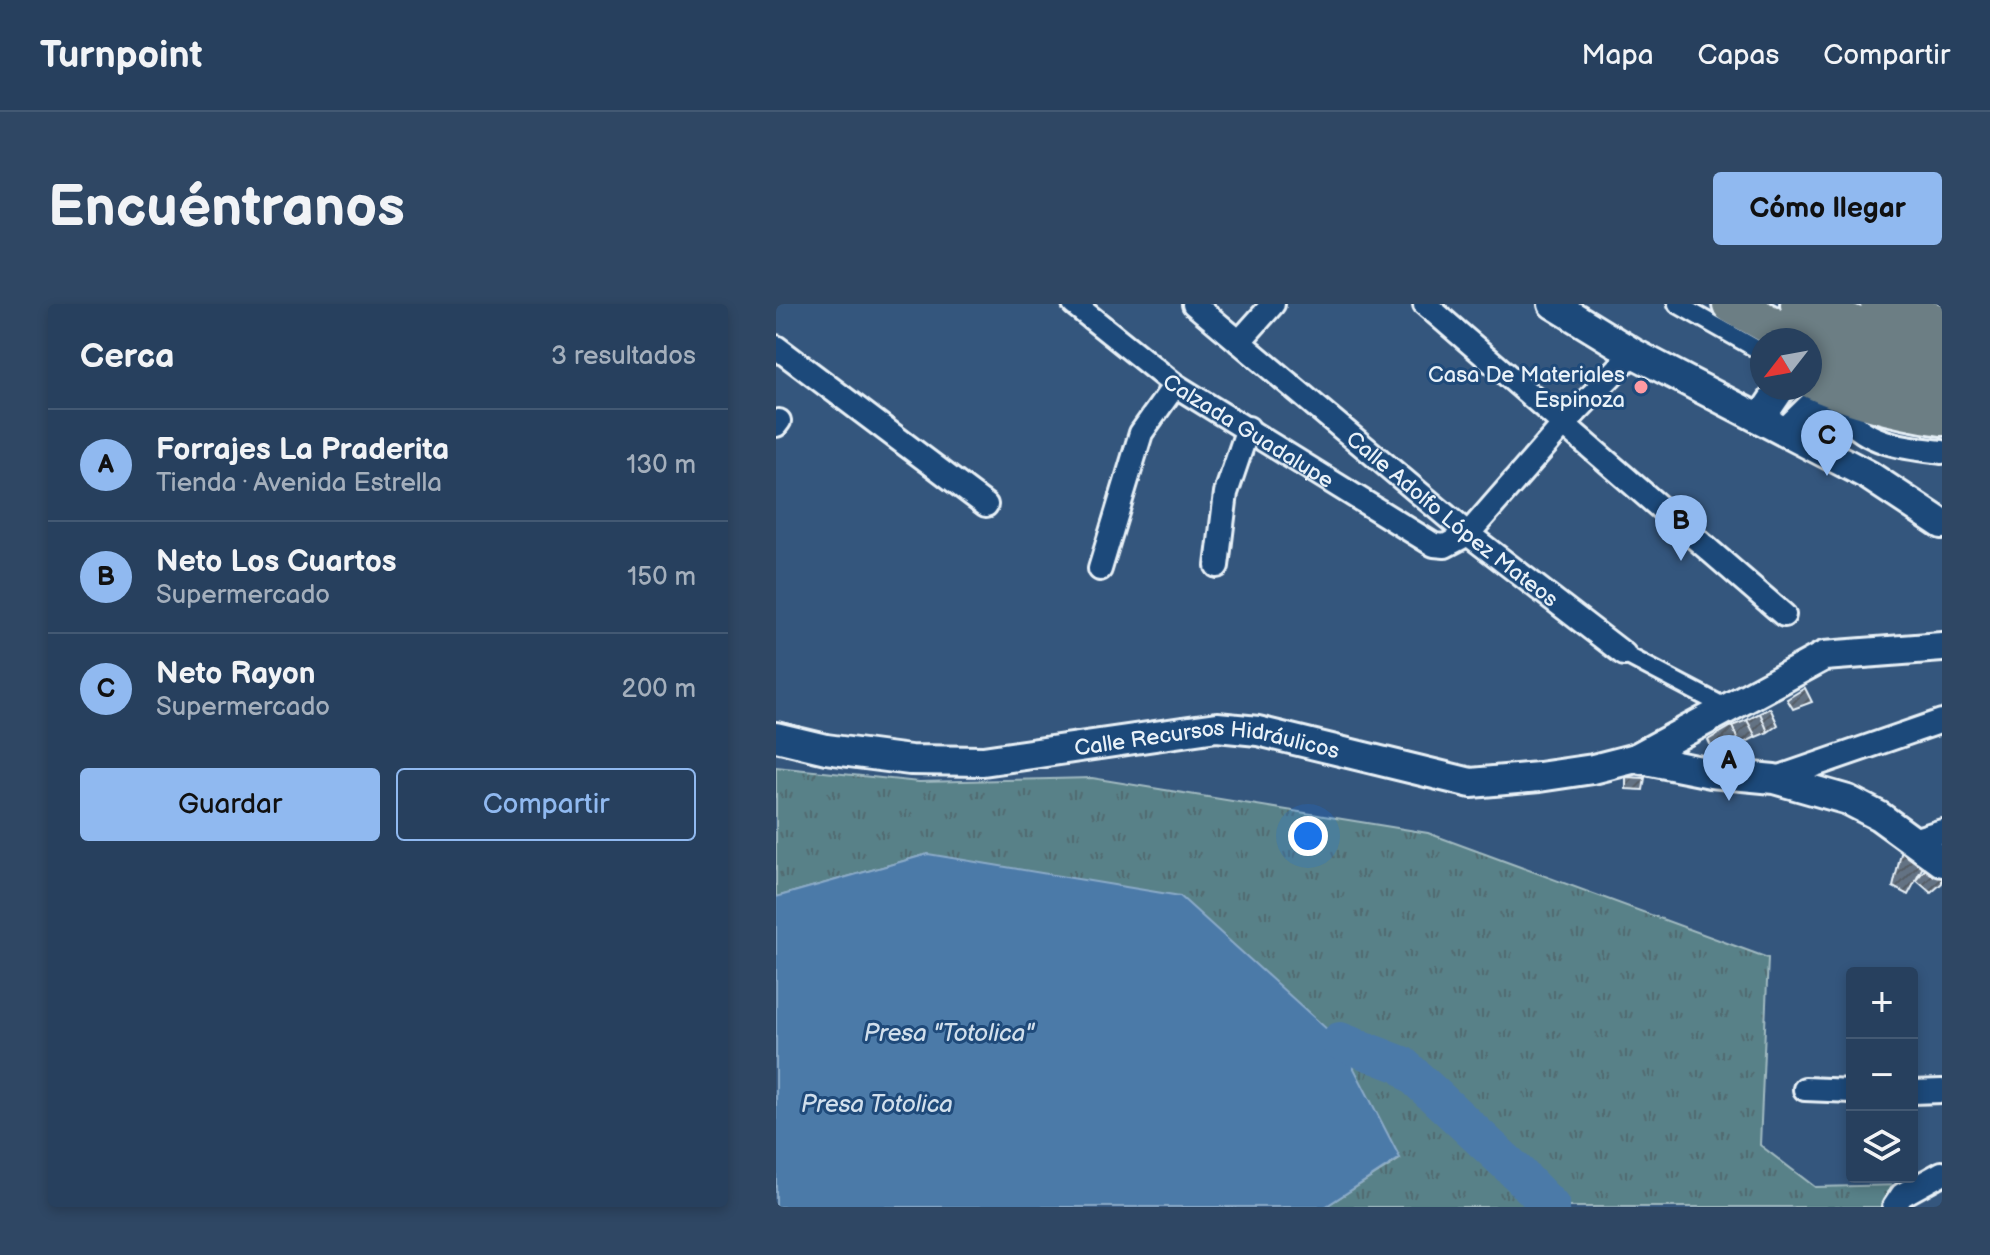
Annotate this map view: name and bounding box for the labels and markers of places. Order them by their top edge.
place label: Casa De Materiales Espinoza [1428,362,1625,414]
marker: Casa De Materiales Espinoza [1632,378,1650,396]
pin: C [1801,410,1853,476]
pin: B [1655,495,1707,561]
pin: A [1703,735,1755,801]

